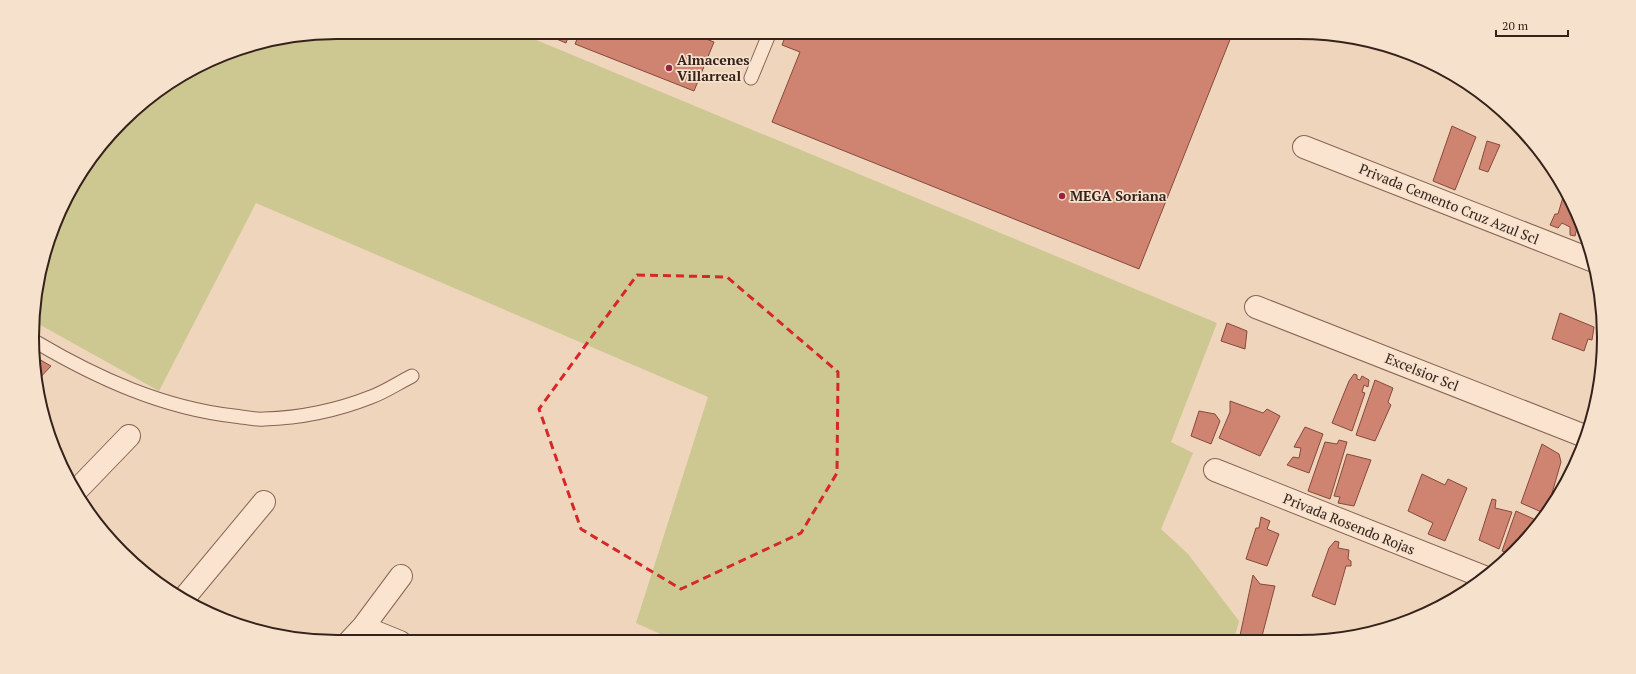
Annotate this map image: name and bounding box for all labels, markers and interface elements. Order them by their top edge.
scale bar [1496,12,1568,38]
text: 20 m [1502,18,1529,33]
place label: Almacenes Villarreal [677,50,750,85]
marker: Almacenes Villarreal [664,63,674,73]
street label: Privada Cemento Cruz Azul Scl [1356,159,1542,248]
place label: MEGA Soriana [1070,186,1167,205]
marker: MEGA Soriana [1057,191,1067,201]
street label: Excelsior Scl [1383,348,1462,395]
street label: Privada Rosendo Rojas [1280,488,1418,559]

